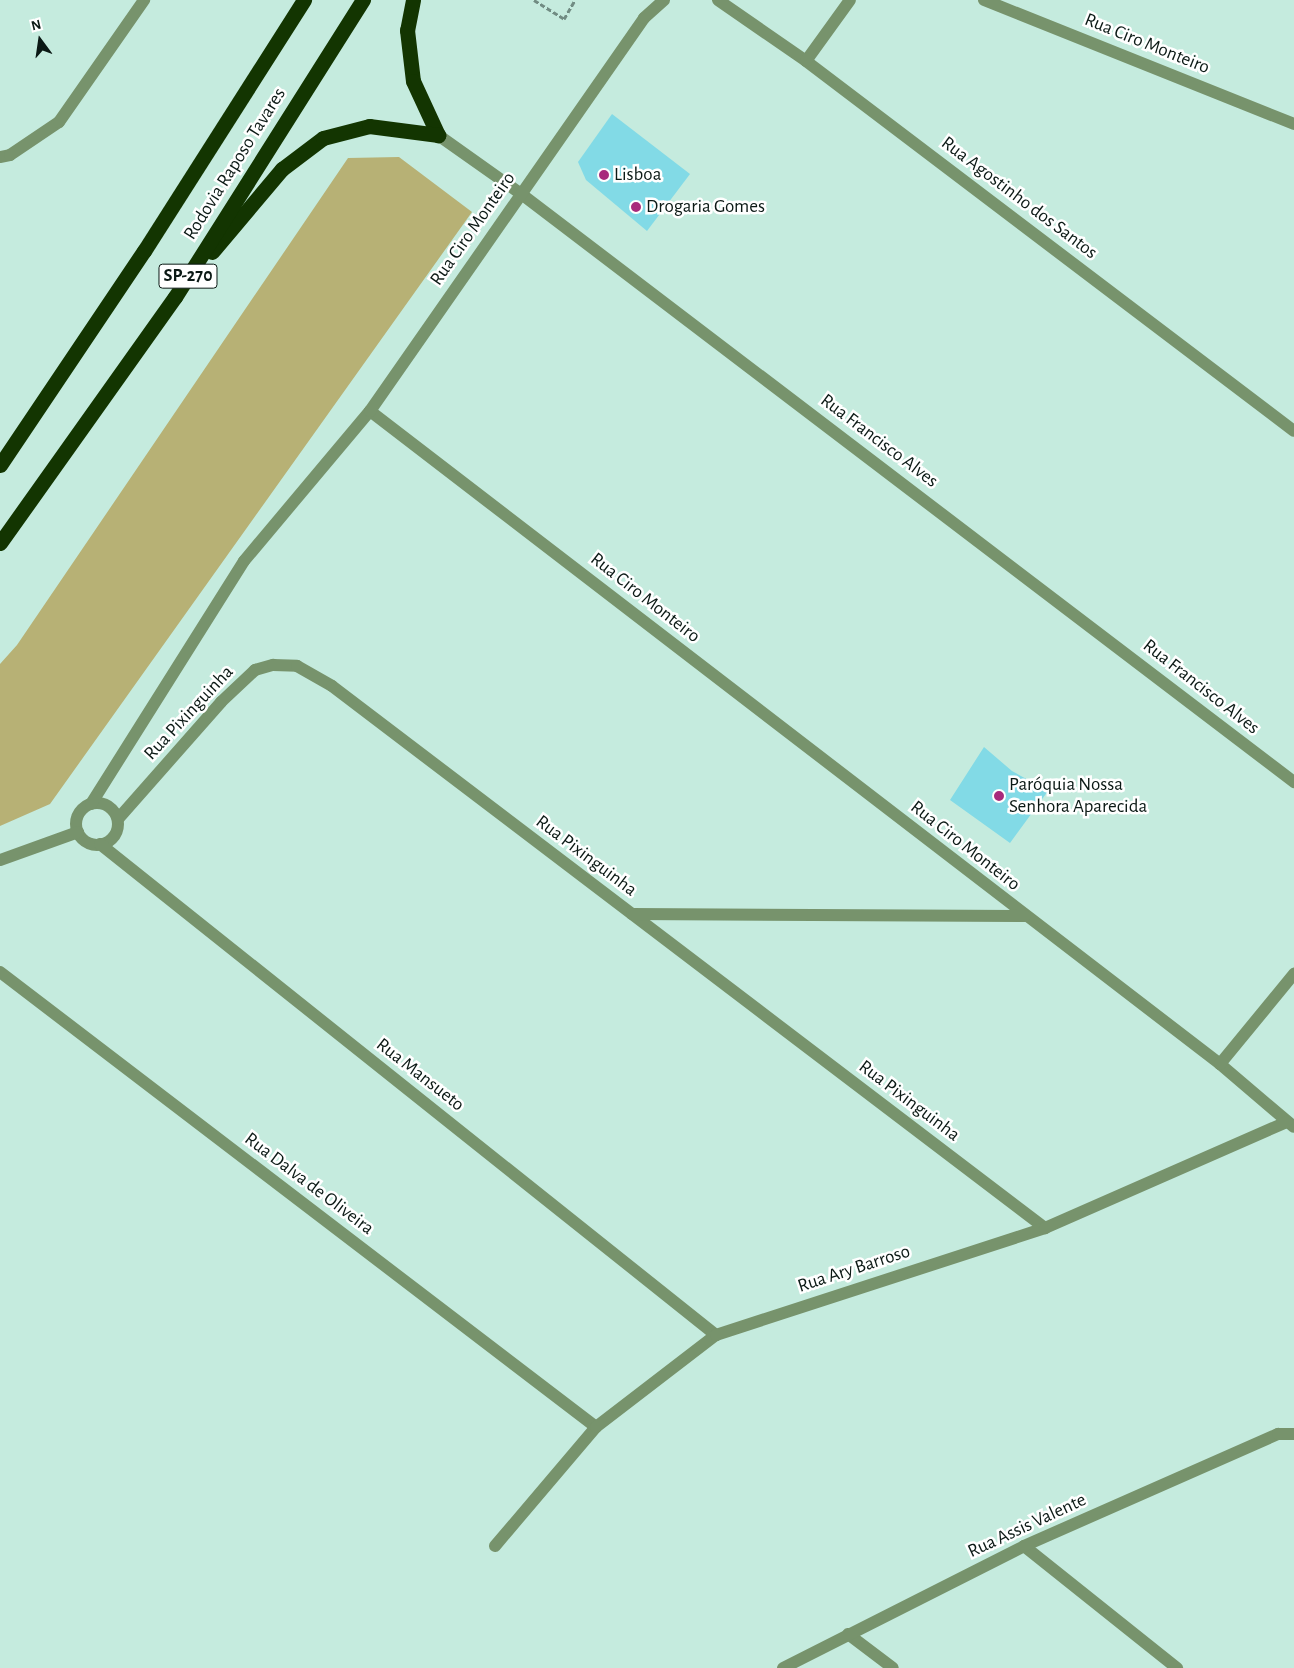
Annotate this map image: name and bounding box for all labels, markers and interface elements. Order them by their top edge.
street label: Rua Ciro Monteiro [1081,9,1213,79]
north arrow [15,15,65,65]
text: N [30,17,43,33]
street label: Rodovia Raposo Tavares [179,84,291,244]
street label: Rua Agostinho dos Santos [936,132,1102,264]
place label: Lisboa [614,164,661,186]
street label: Rua Ciro Monteiro [426,168,520,290]
marker: Lisboa [598,169,610,181]
place label: Drogaria Gomes [646,196,765,218]
marker: Drogaria Gomes [630,201,642,213]
road number: SP-270 [158,260,218,292]
street label: Rua Francisco Alves [816,389,942,493]
street label: Rua Ciro Monteiro [586,548,704,648]
street label: Rua Francisco Alves [1138,634,1264,740]
street label: Rua Pixinguinha [139,661,239,765]
place label: Paróquia Nossa Senhora Aparecida [1009,774,1147,818]
marker: Paróquia Nossa Senhora Aparecida [993,790,1005,802]
street label: Rua Ciro Monteiro [906,796,1024,896]
street label: Rua Pixinguinha [531,811,641,901]
street label: Rua Mansueto [371,1034,469,1116]
street label: Rua Pixinguinha [854,1056,964,1146]
street label: Rua Dalva de Oliveira [240,1128,378,1240]
street label: Rua Ary Barroso [795,1240,913,1298]
street label: Rua Assis Valente [964,1489,1090,1563]

